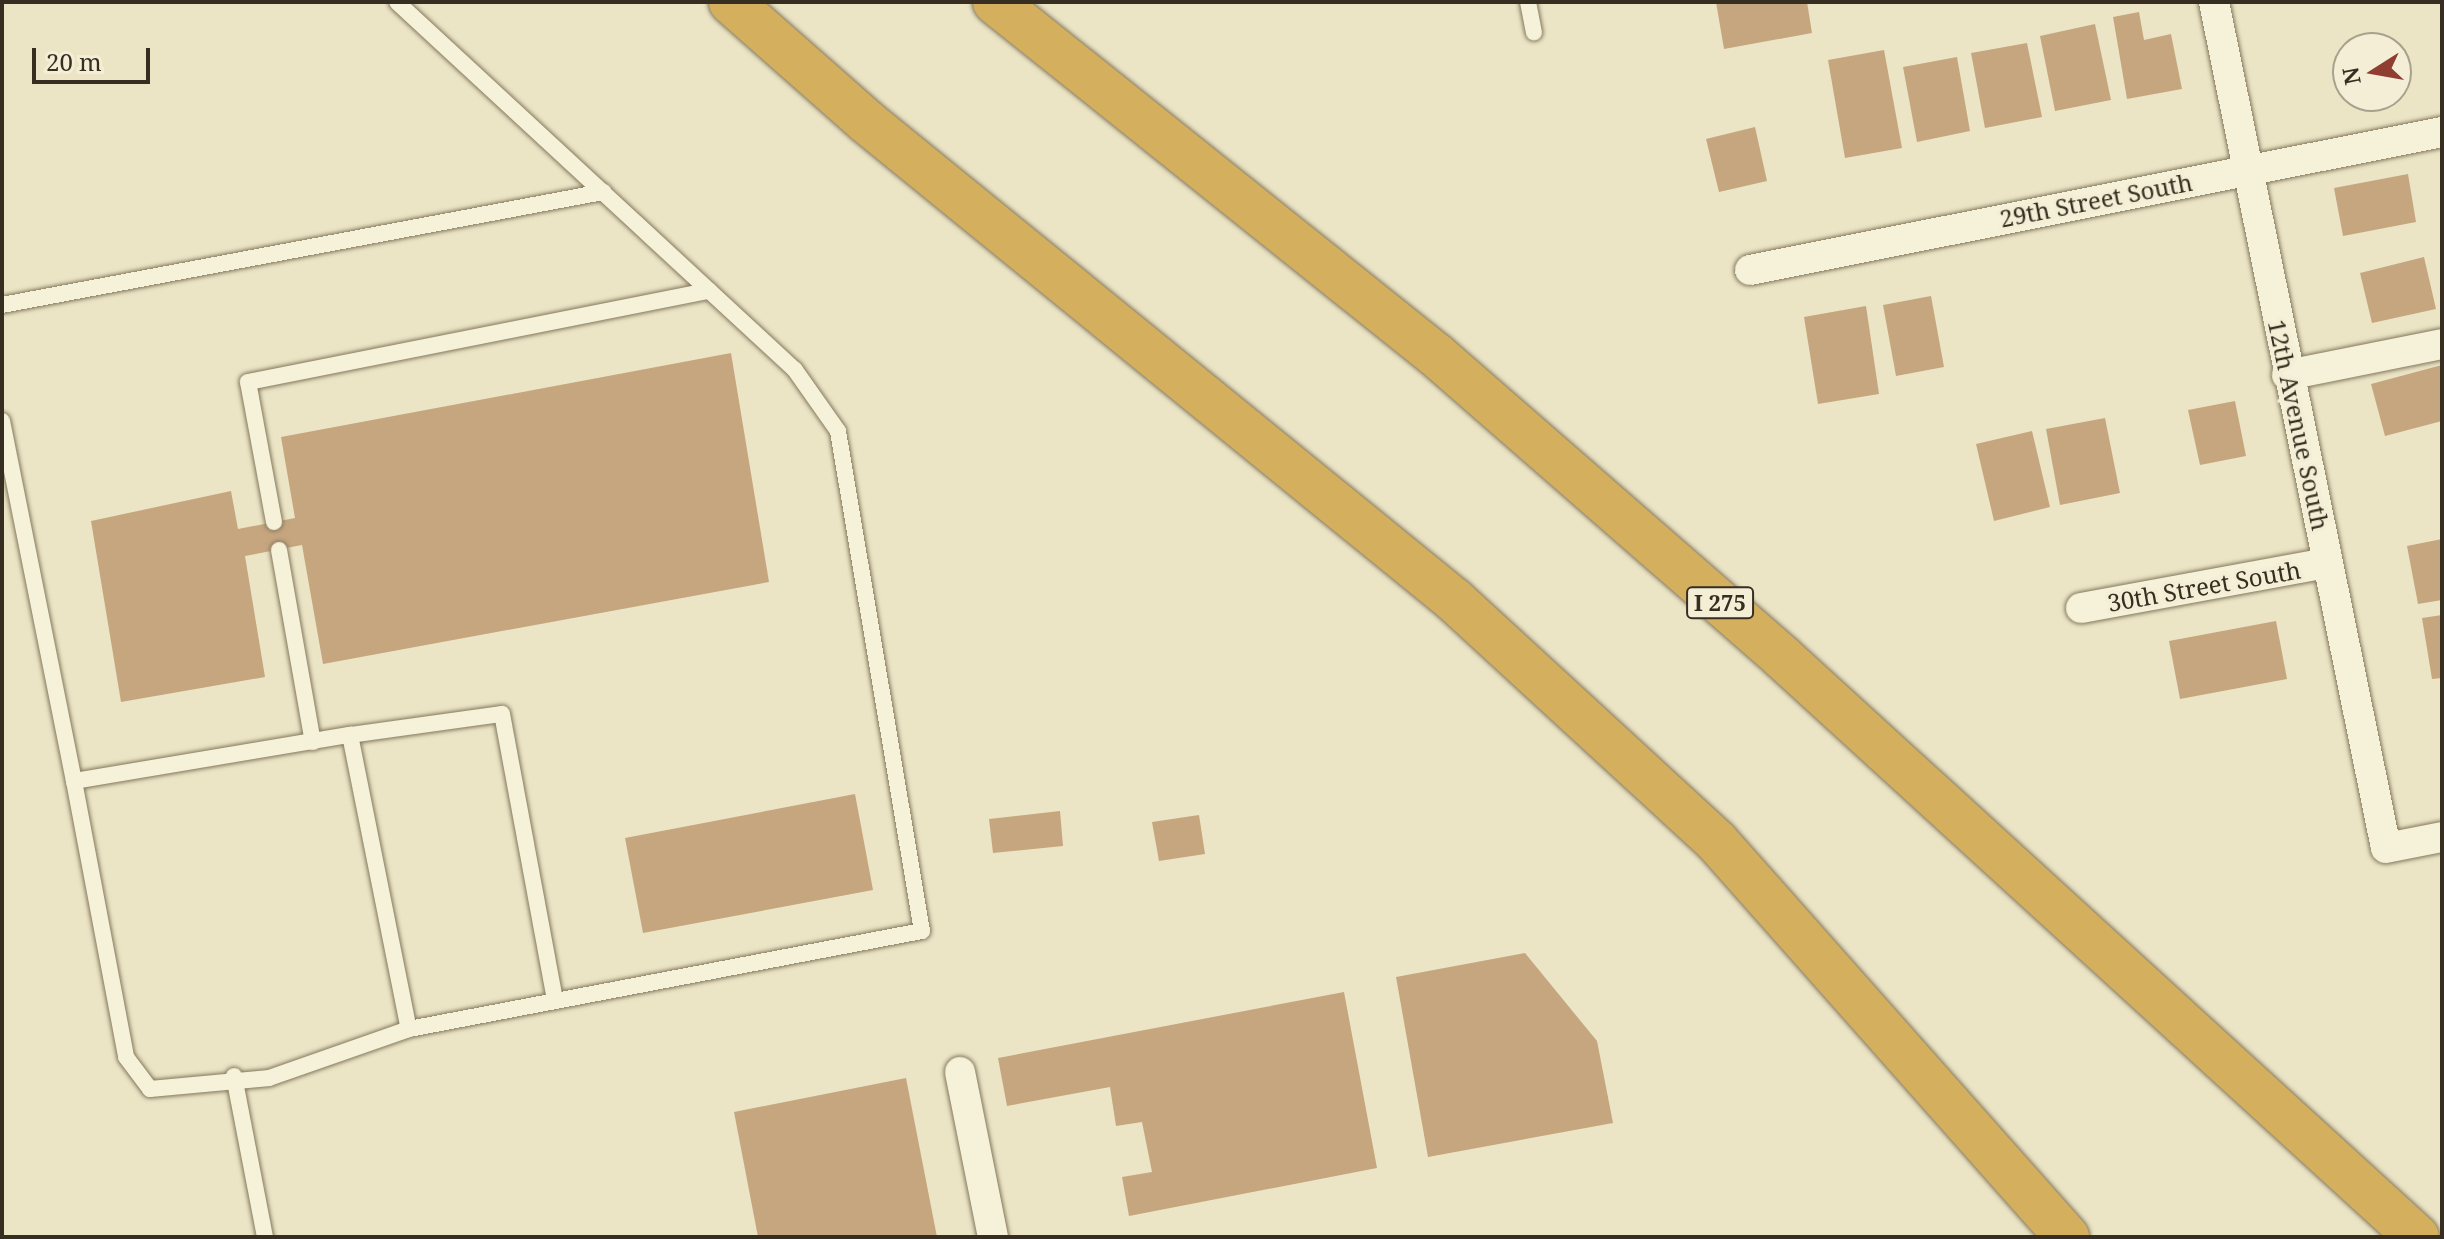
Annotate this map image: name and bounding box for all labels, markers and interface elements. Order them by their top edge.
scale bar [36,32,154,82]
north arrow [2332,32,2412,112]
text: 20 m [46,45,102,78]
text: N [2334,65,2367,88]
street label: 29th Street South [1997,167,2195,233]
street label: 12th Avenue South [2263,317,2335,533]
street label: 30th Street South [2105,555,2303,617]
road number: I 275 [1686,585,1754,621]

